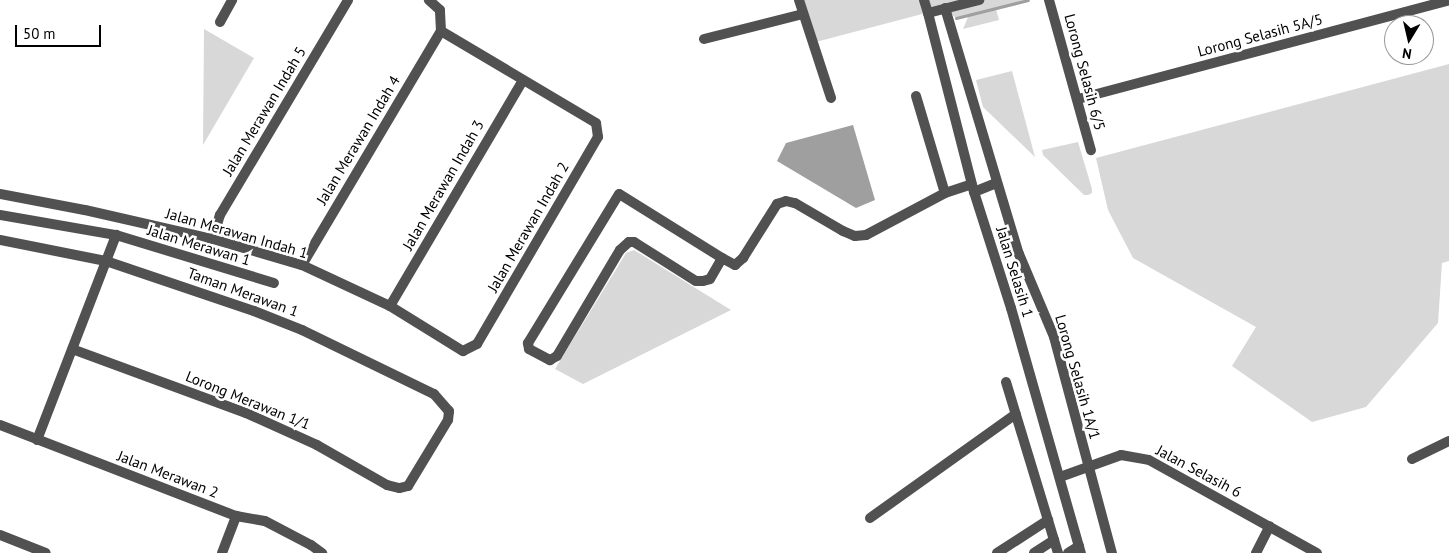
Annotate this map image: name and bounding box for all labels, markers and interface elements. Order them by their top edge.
street label: Lorong Selasih 5A/5 [1196,10,1324,60]
street label: Lorong Selasih 6/5 [1061,12,1109,132]
scale bar [18,15,104,47]
north arrow [1384,15,1434,65]
text: 50 m [23,24,56,43]
street label: Jalan Merawan Indah 5 [218,43,310,179]
text: N [1401,44,1413,63]
street label: Jalan Merawan Indah 4 [312,72,404,208]
street label: Jalan Merawan Indah 3 [398,117,488,253]
street label: Jalan Merawan Indah 2 [483,159,573,295]
street label: Jalan Merawan Indah 1 [164,204,310,262]
street label: Jalan Merawan 1 [145,221,253,269]
street label: Jalan Selasih 1 [993,224,1037,320]
street label: Taman Merawan 1 [185,264,301,320]
street label: Lorong Selasih 1A/1 [1052,313,1104,441]
street label: Lorong Merawan 1/1 [183,367,313,433]
street label: Jalan Selasih 6 [1153,441,1245,501]
street label: Jalan Merawan 2 [115,446,221,502]

